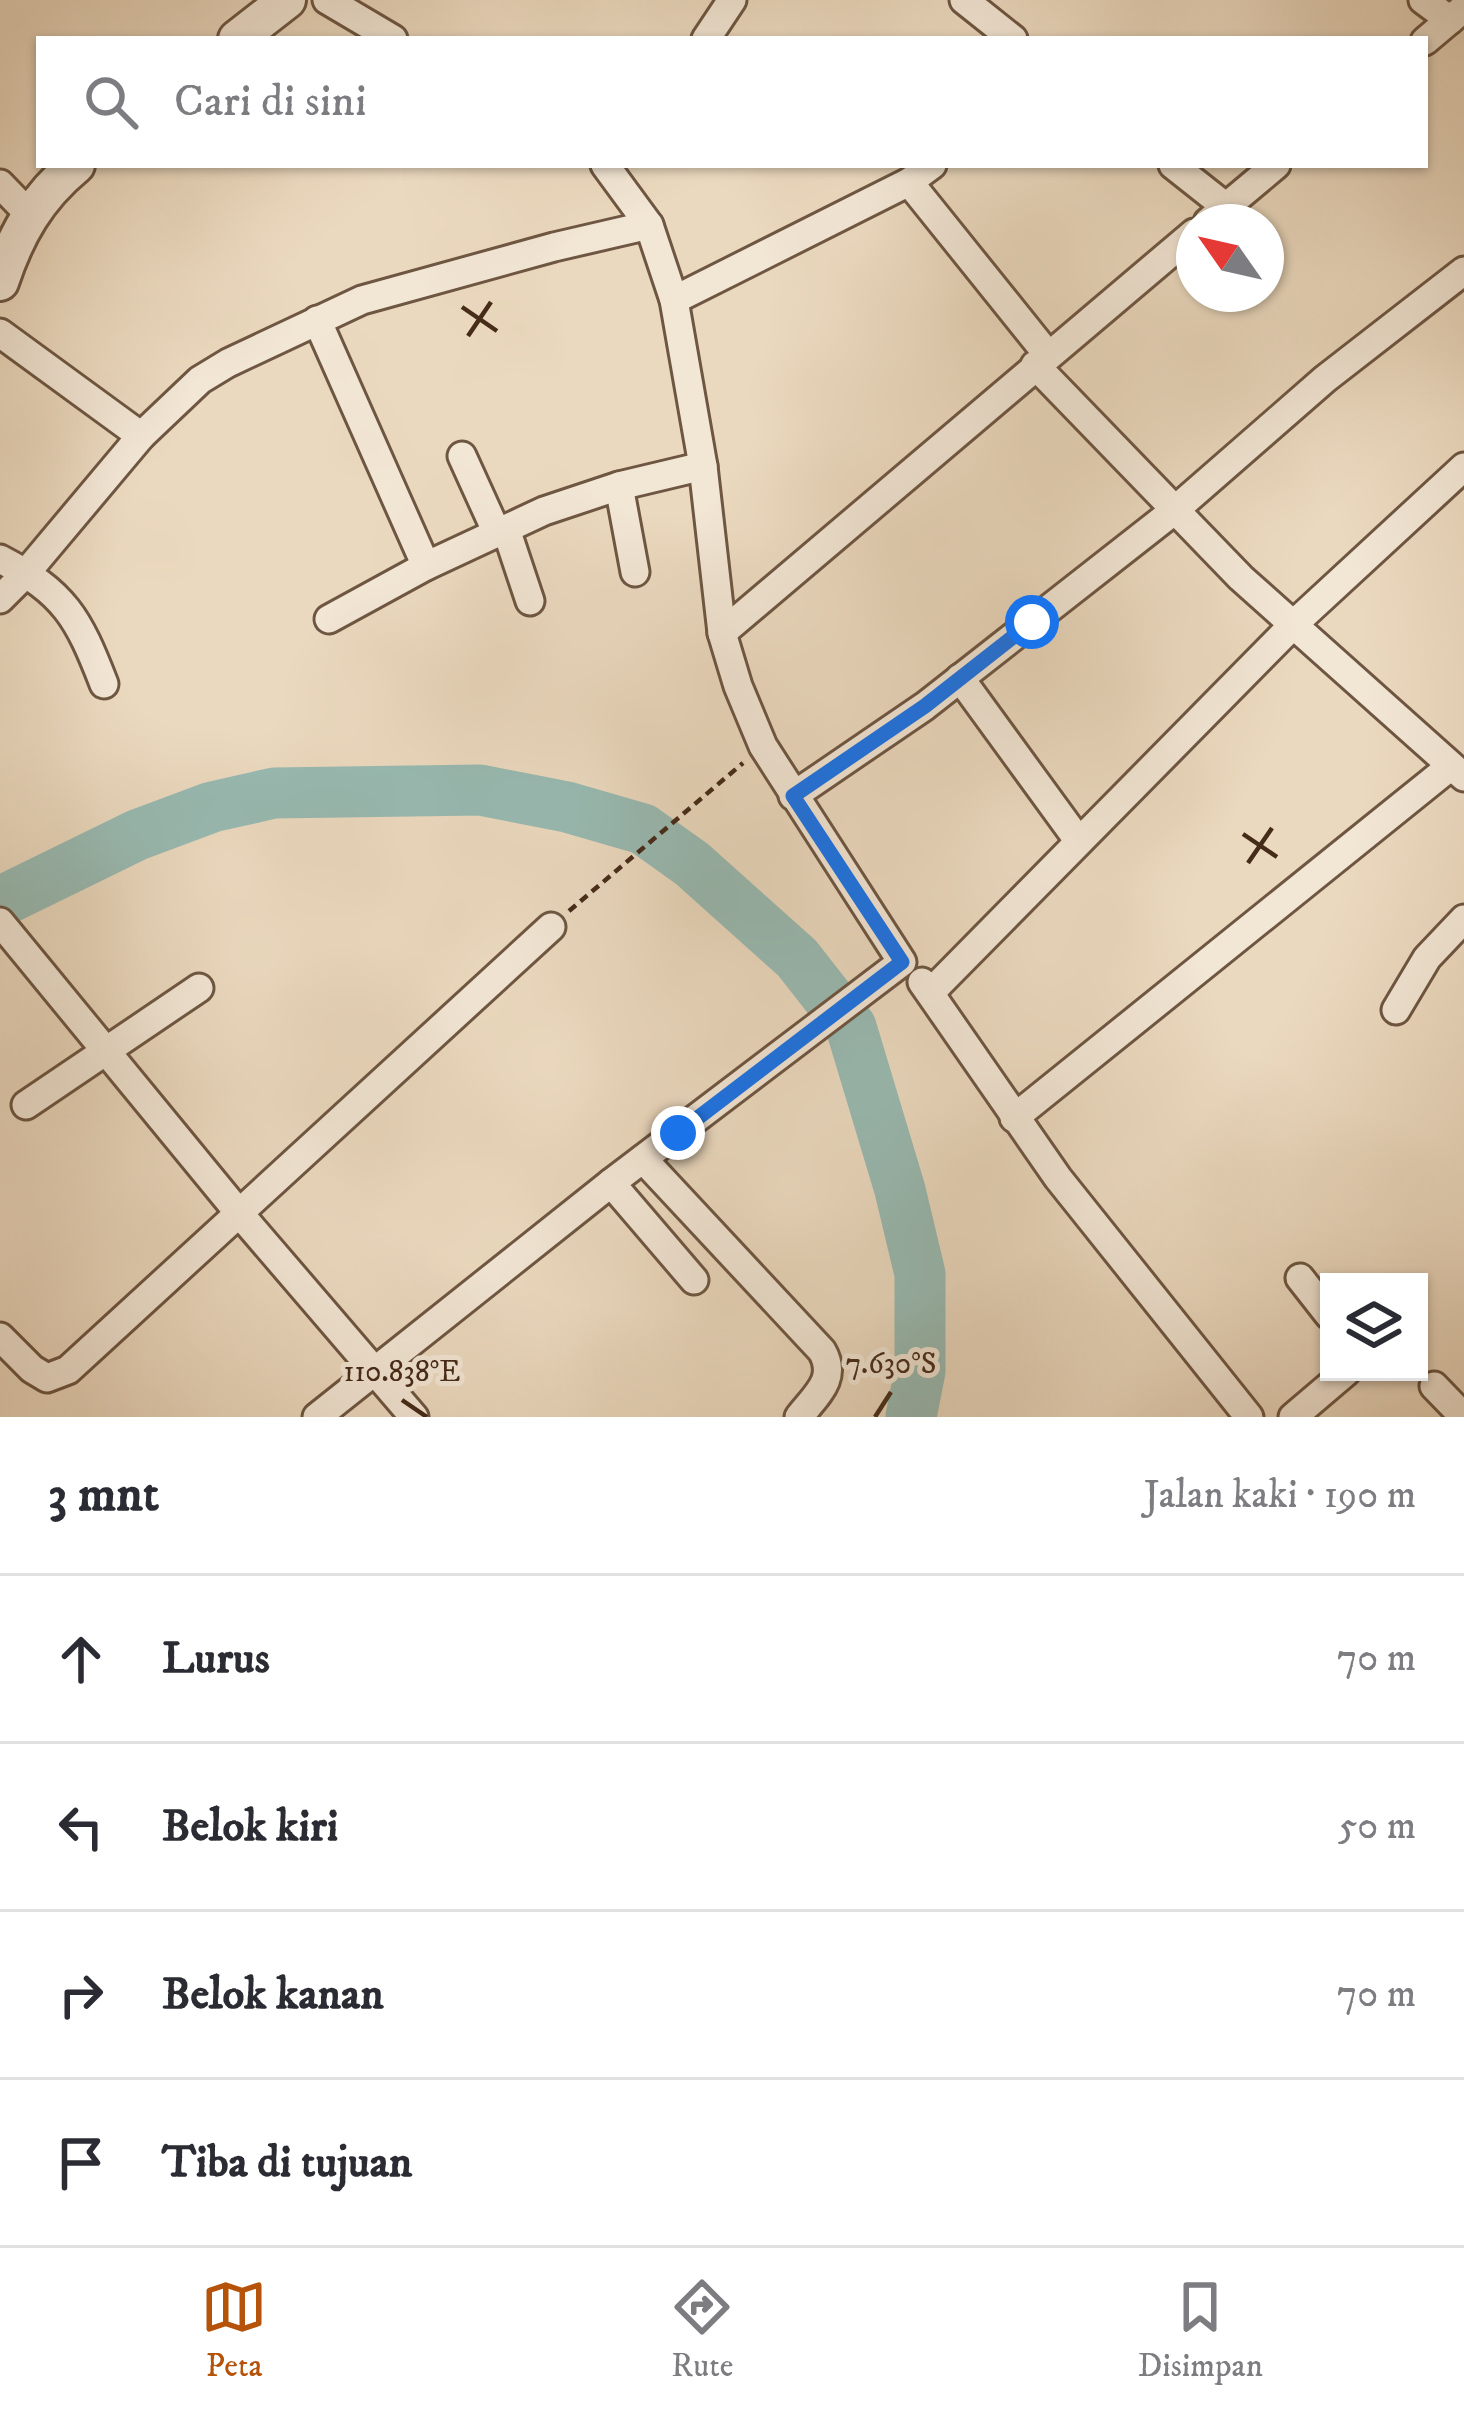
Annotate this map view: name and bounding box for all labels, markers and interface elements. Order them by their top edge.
search box [36,36,1428,168]
icon: search [78,69,144,135]
text: Cari di sini [174,74,366,130]
north arrow [1176,204,1284,312]
route start [1005,595,1059,649]
route end [651,1106,705,1160]
map controls [1320,1273,1428,1381]
button: layers [1320,1273,1428,1381]
text: 7.630°S [845,1346,937,1383]
text: 110.838°E [343,1354,461,1391]
text: 3 mnt [48,1463,159,1527]
text: Jalan kaki · 190 m [1144,1471,1416,1520]
icon: ahead [48,1626,114,1692]
text: Lurus [162,1631,270,1687]
text: 70 m [1337,1634,1416,1683]
icon: left [48,1794,114,1860]
text: Belok kiri [162,1799,338,1855]
text: 50 m [1338,1802,1416,1851]
icon: right [48,1962,114,2028]
text: Belok kanan [162,1967,384,2023]
text: 70 m [1337,1970,1416,2019]
icon: arrive [48,2130,114,2196]
text: Tiba di tujuan [162,2135,412,2191]
tab: Peta [201,2274,267,2387]
tab: Rute [669,2274,735,2387]
tab: Disimpan [1138,2274,1263,2387]

